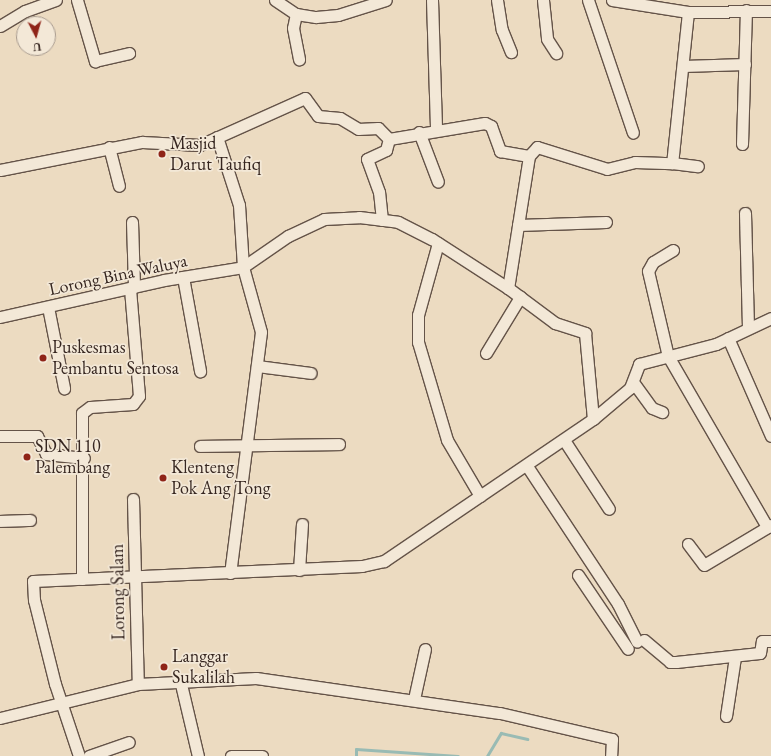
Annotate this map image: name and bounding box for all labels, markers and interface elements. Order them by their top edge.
north arrow [16,16,56,56]
text: U [32,40,42,54]
place label: Masjid Darut Taufiq [170,133,261,176]
marker: Masjid Darut Taufiq [157,149,167,159]
street label: Lorong Bina Waluya [47,250,189,300]
place label: Puskesmas Pembantu Sentosa [52,337,179,380]
marker: Puskesmas Pembantu Sentosa [37,352,49,364]
place label: SDN 110 Palembang [35,436,110,478]
marker: SDN 110 Palembang [22,452,32,462]
place label: Klenteng Pok Ang Tong [171,457,271,500]
marker: Klenteng Pok Ang Tong [158,473,168,483]
street label: Lorong Salam [106,544,130,640]
place label: Langgar Sukalilah [172,646,235,688]
marker: Langgar Sukalilah [159,662,169,672]

